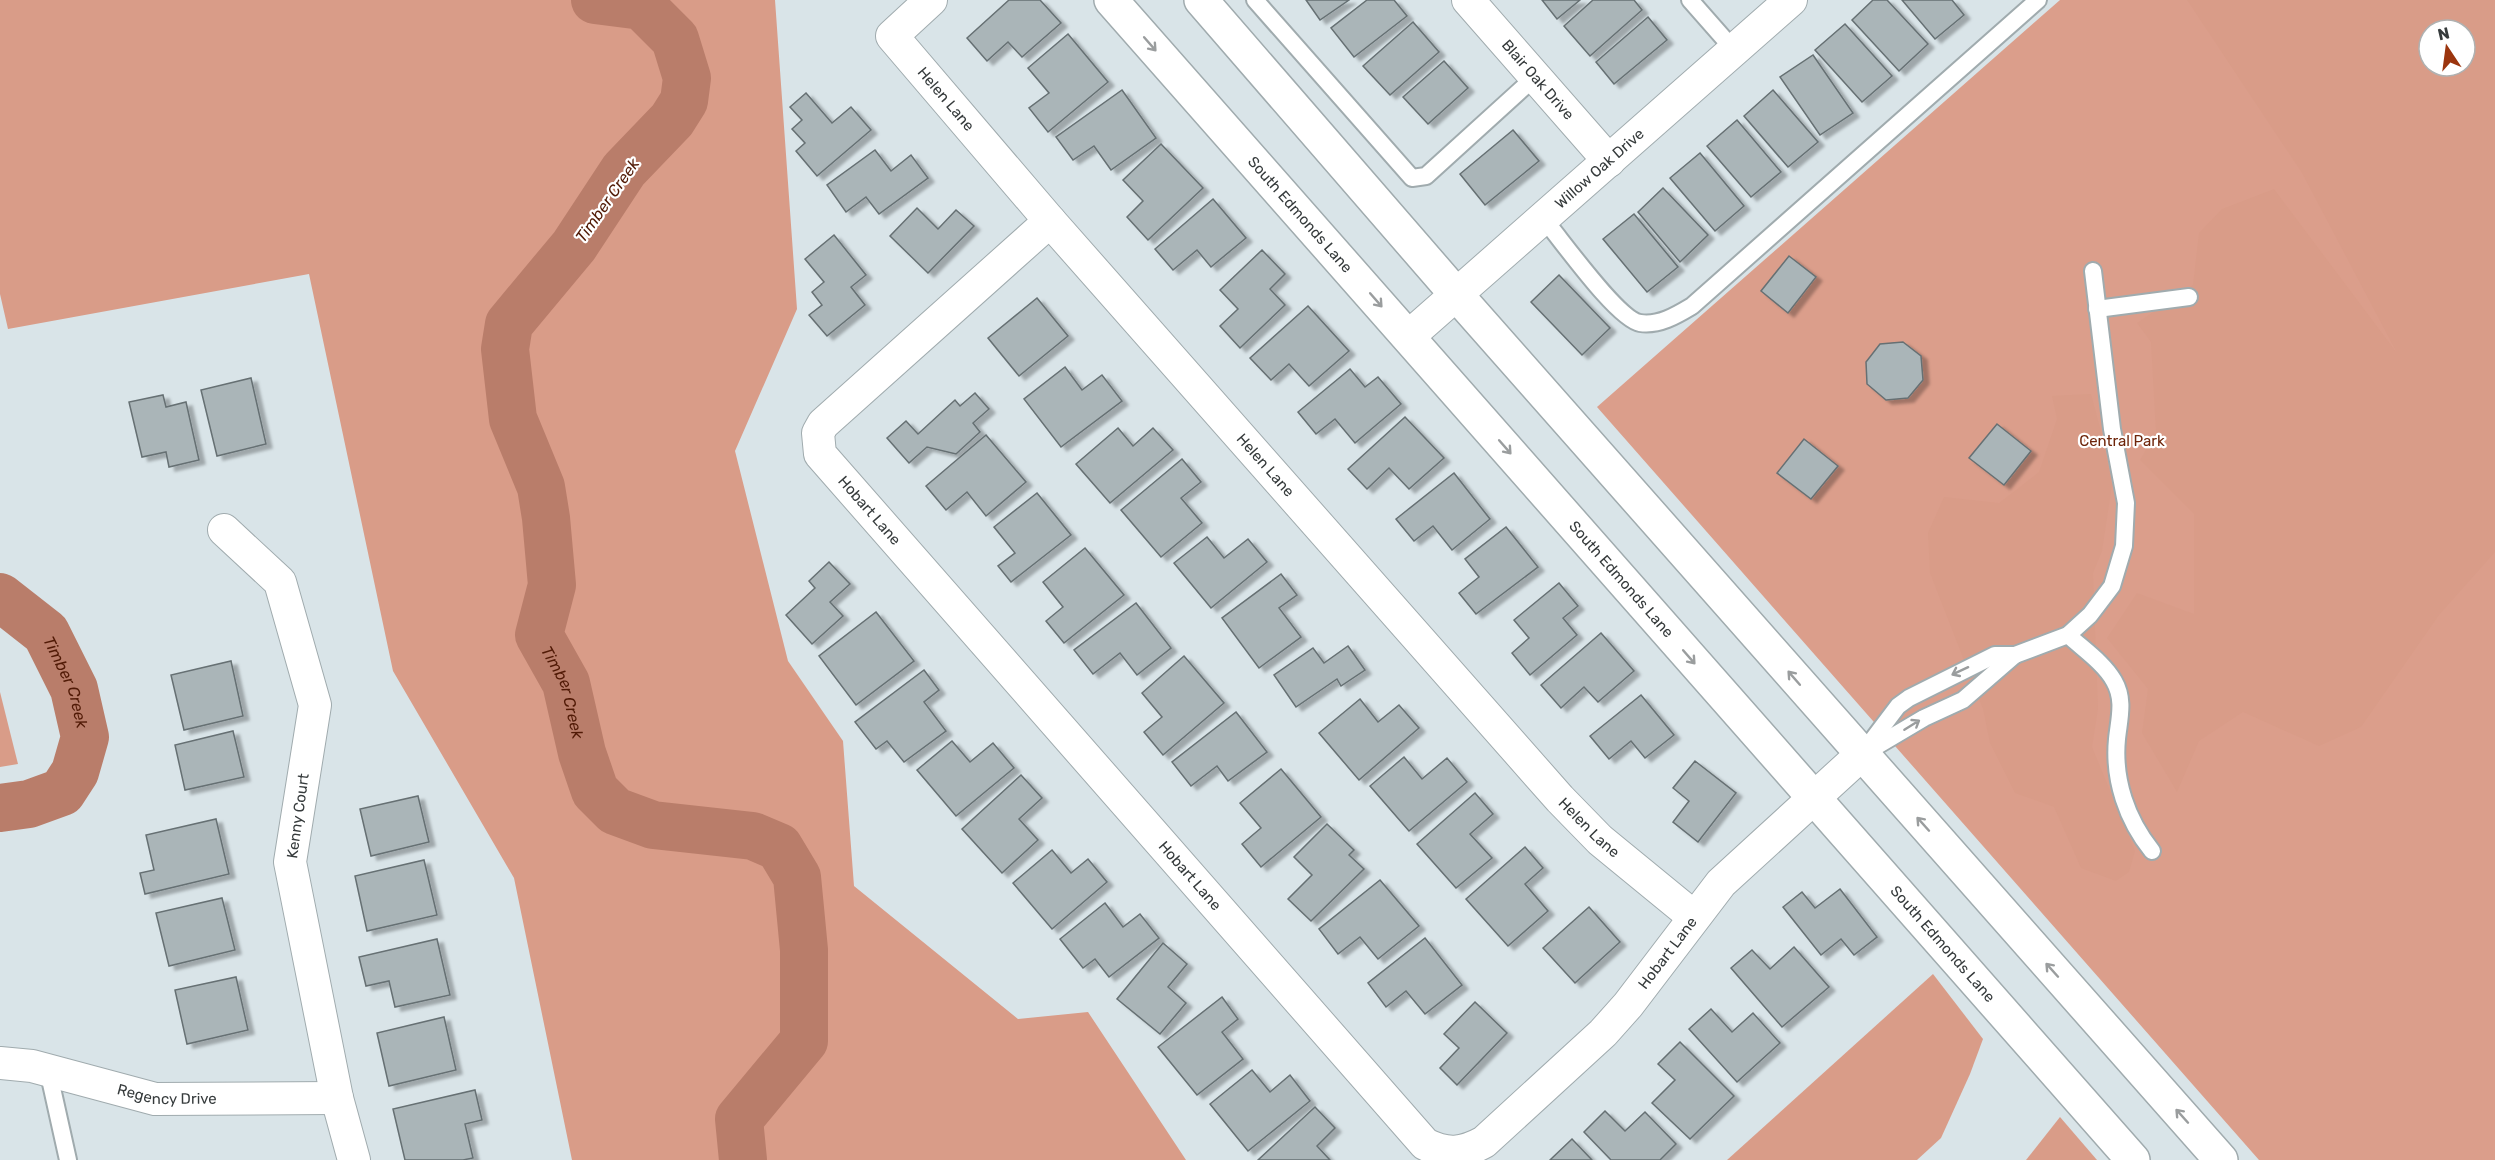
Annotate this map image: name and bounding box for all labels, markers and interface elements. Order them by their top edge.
north arrow [2417,18,2477,78]
text: N [2436,23,2451,44]
one-way arrow [1143,36,1157,51]
street label: Blair Oak Drive [1498,36,1578,123]
street label: Helen Lane [914,63,978,135]
street label: Willow Oak Drive [1551,125,1648,213]
street label: South Edmonds Lane [1244,153,1356,277]
water label: Timber Creek [572,154,644,246]
one-way arrow [1369,292,1383,307]
street label: Helen Lane [1233,430,1298,500]
park label: Central Park [2079,432,2165,450]
one-way arrow [1498,439,1512,454]
street label: Hobart Lane [834,472,905,549]
street label: South Edmonds Lane [1565,517,1677,641]
water label: Timber Creek [39,633,92,731]
water label: Timber Creek [537,643,588,741]
one-way arrow [1682,649,1696,664]
one-way arrow [1951,666,1969,678]
one-way arrow [1787,671,1801,686]
one-way arrow [1903,719,1920,731]
street label: Kenny Court [283,772,313,860]
street label: Helen Lane [1555,794,1623,861]
one-way arrow [1916,817,1930,832]
street label: Hobart Lane [1155,838,1225,914]
street label: South Edmonds Lane [1887,882,1999,1006]
street label: Hobart Lane [1634,913,1701,993]
one-way arrow [2045,963,2059,978]
street label: Regency Drive [115,1080,217,1108]
one-way arrow [2175,1109,2189,1124]

